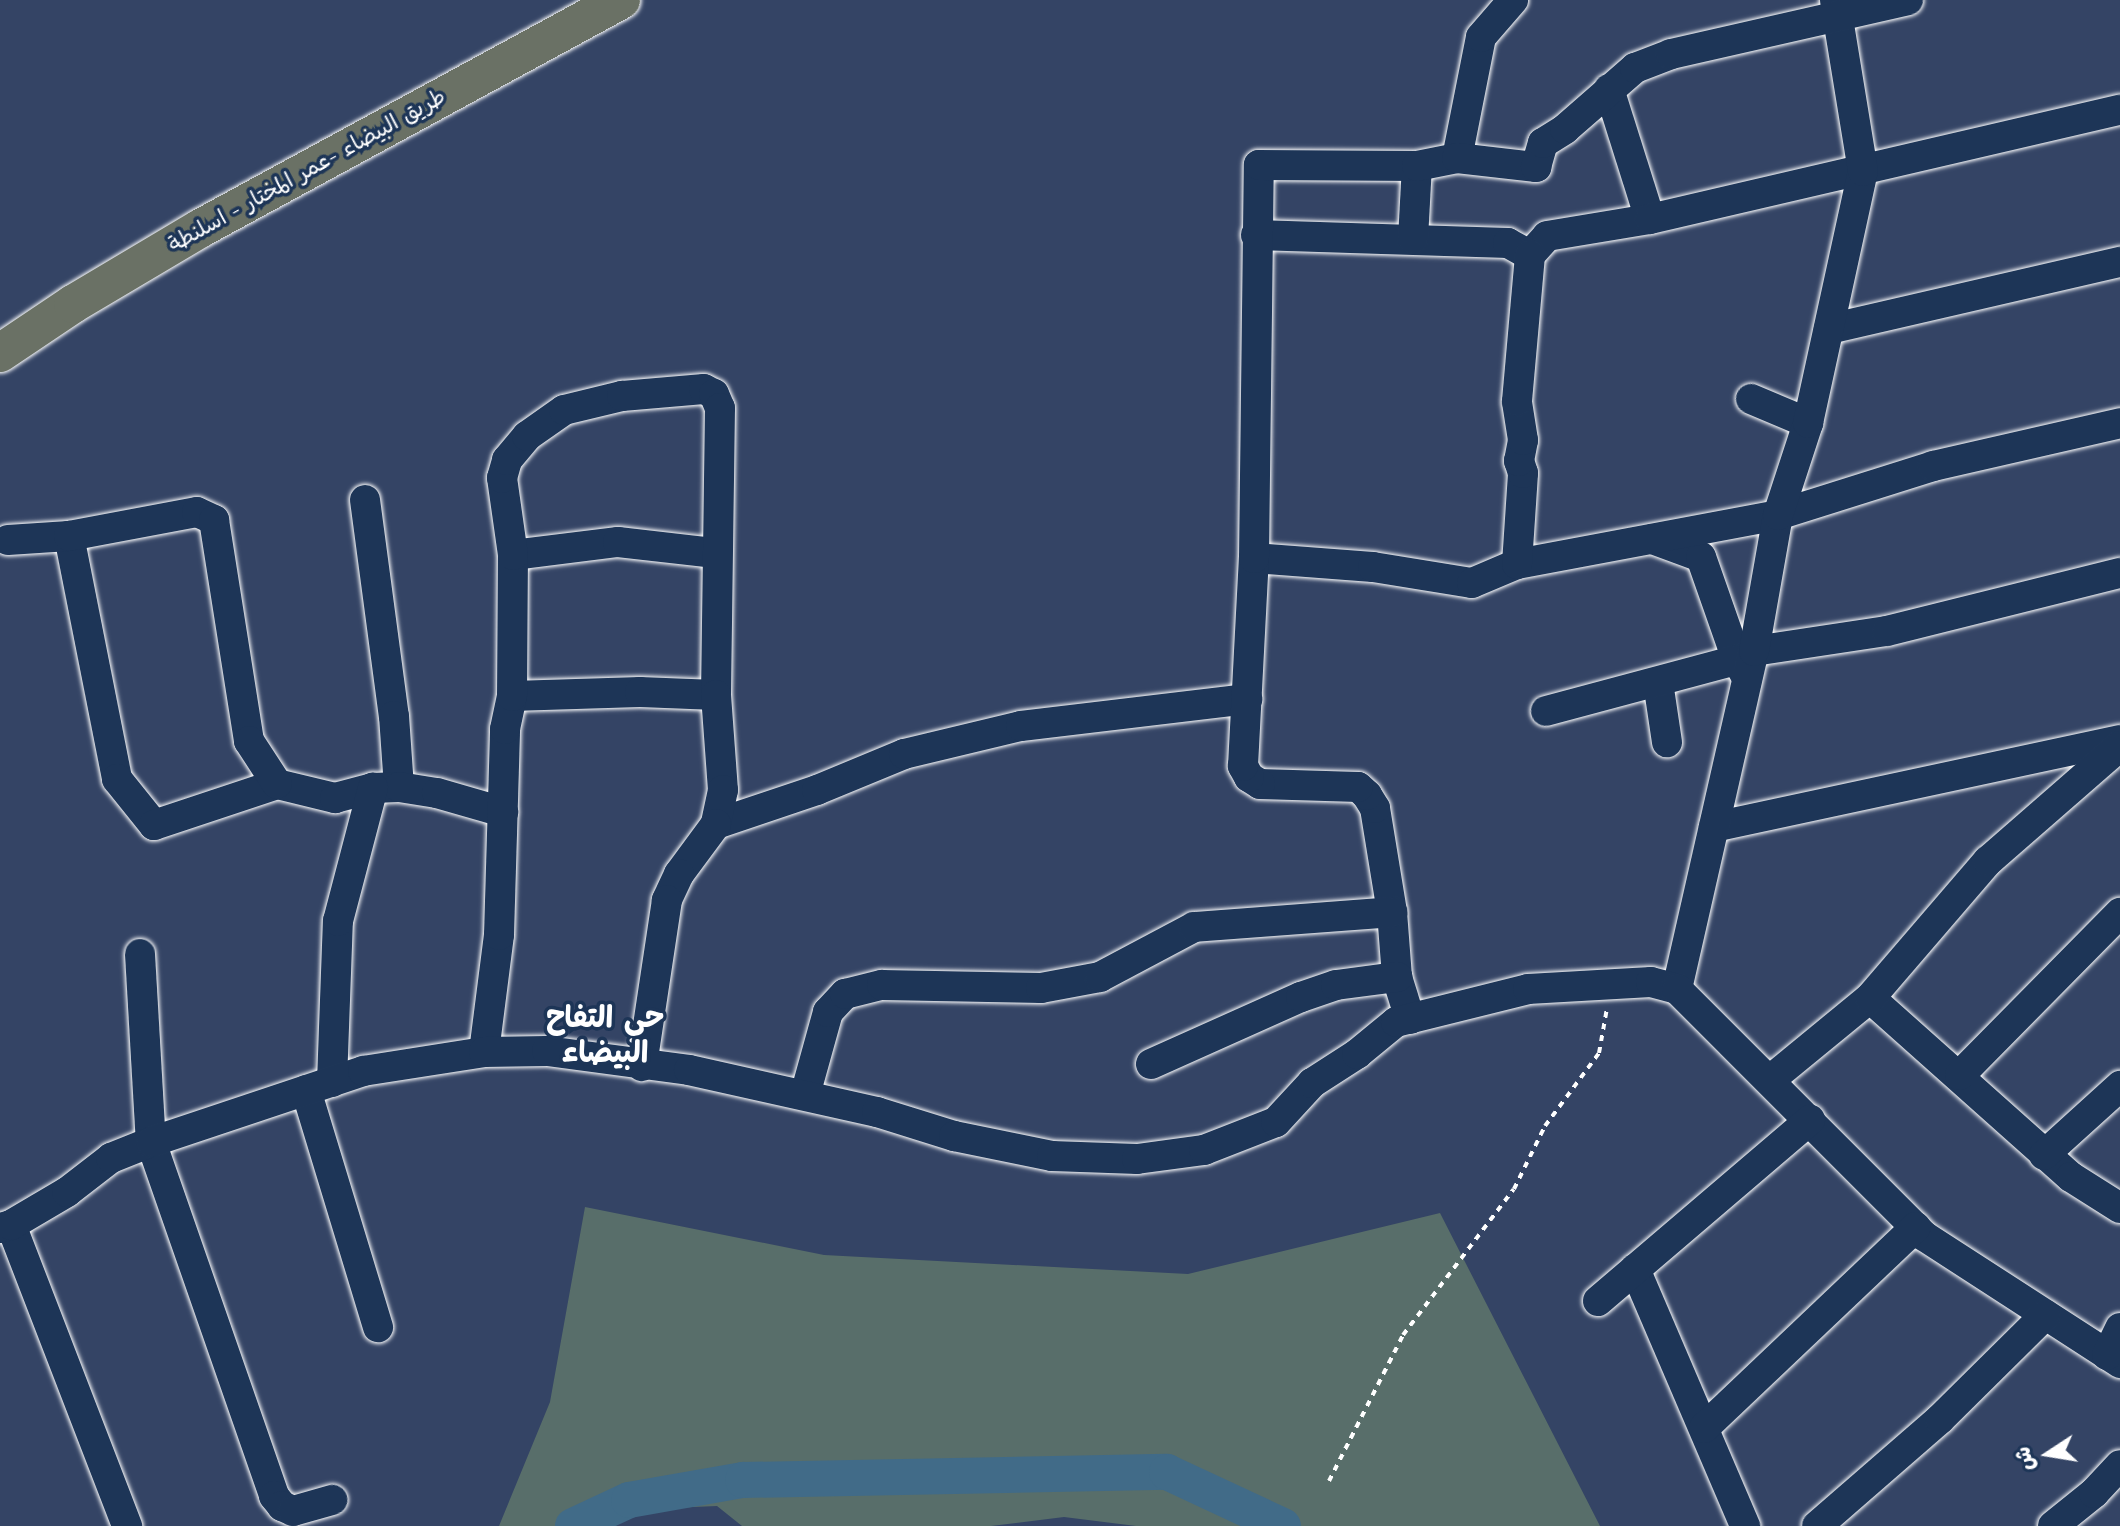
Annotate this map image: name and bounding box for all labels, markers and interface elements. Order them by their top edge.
street label: طريق البيضاء -عمر المختار - اسلنطة [164,84,450,258]
district label: حي التفاح البيضاء [546,1000,664,1070]
north arrow [2008,1414,2088,1494]
text: ش [2009,1444,2040,1474]

